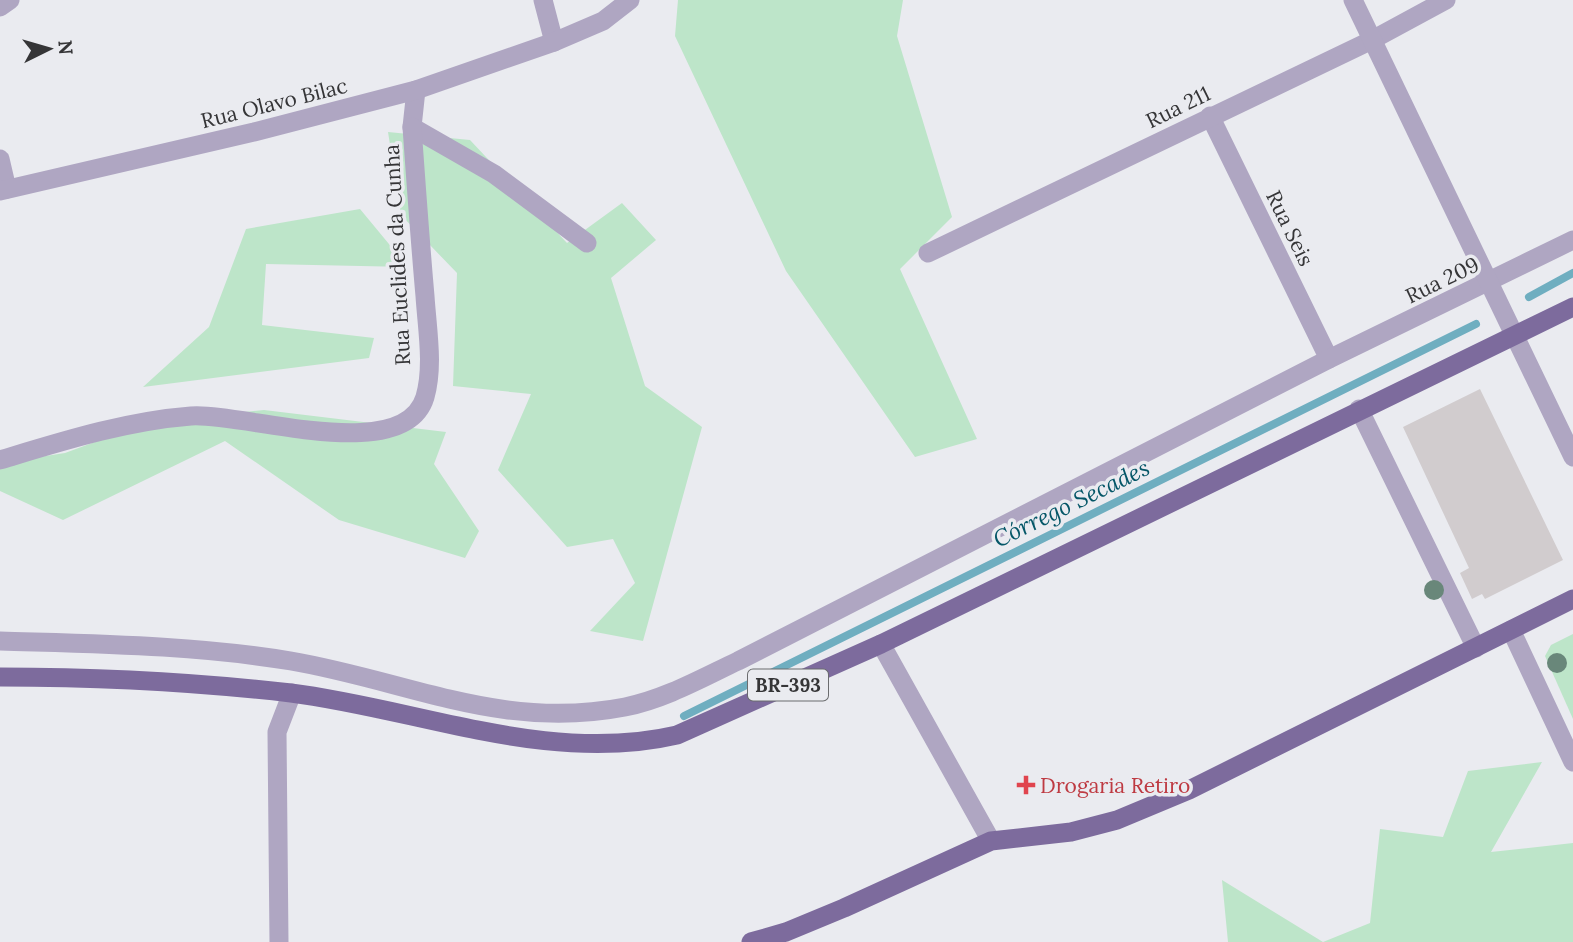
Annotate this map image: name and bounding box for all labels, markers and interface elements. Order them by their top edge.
north arrow [14,14,84,84]
text: N [53,39,79,56]
street label: Rua Olavo Bilac [198,72,350,134]
street label: Rua 211 [1141,80,1215,134]
street label: Rua Euclides da Cunha [378,143,416,366]
street label: Rua Seis [1260,186,1320,270]
street label: Rua 209 [1401,251,1483,309]
water label: Córrego Secades [988,453,1154,553]
road number: BR-393 [748,670,828,700]
place label: Drogaria Retiro [1040,772,1190,799]
marker: Drogaria Retiro [1018,777,1034,793]

